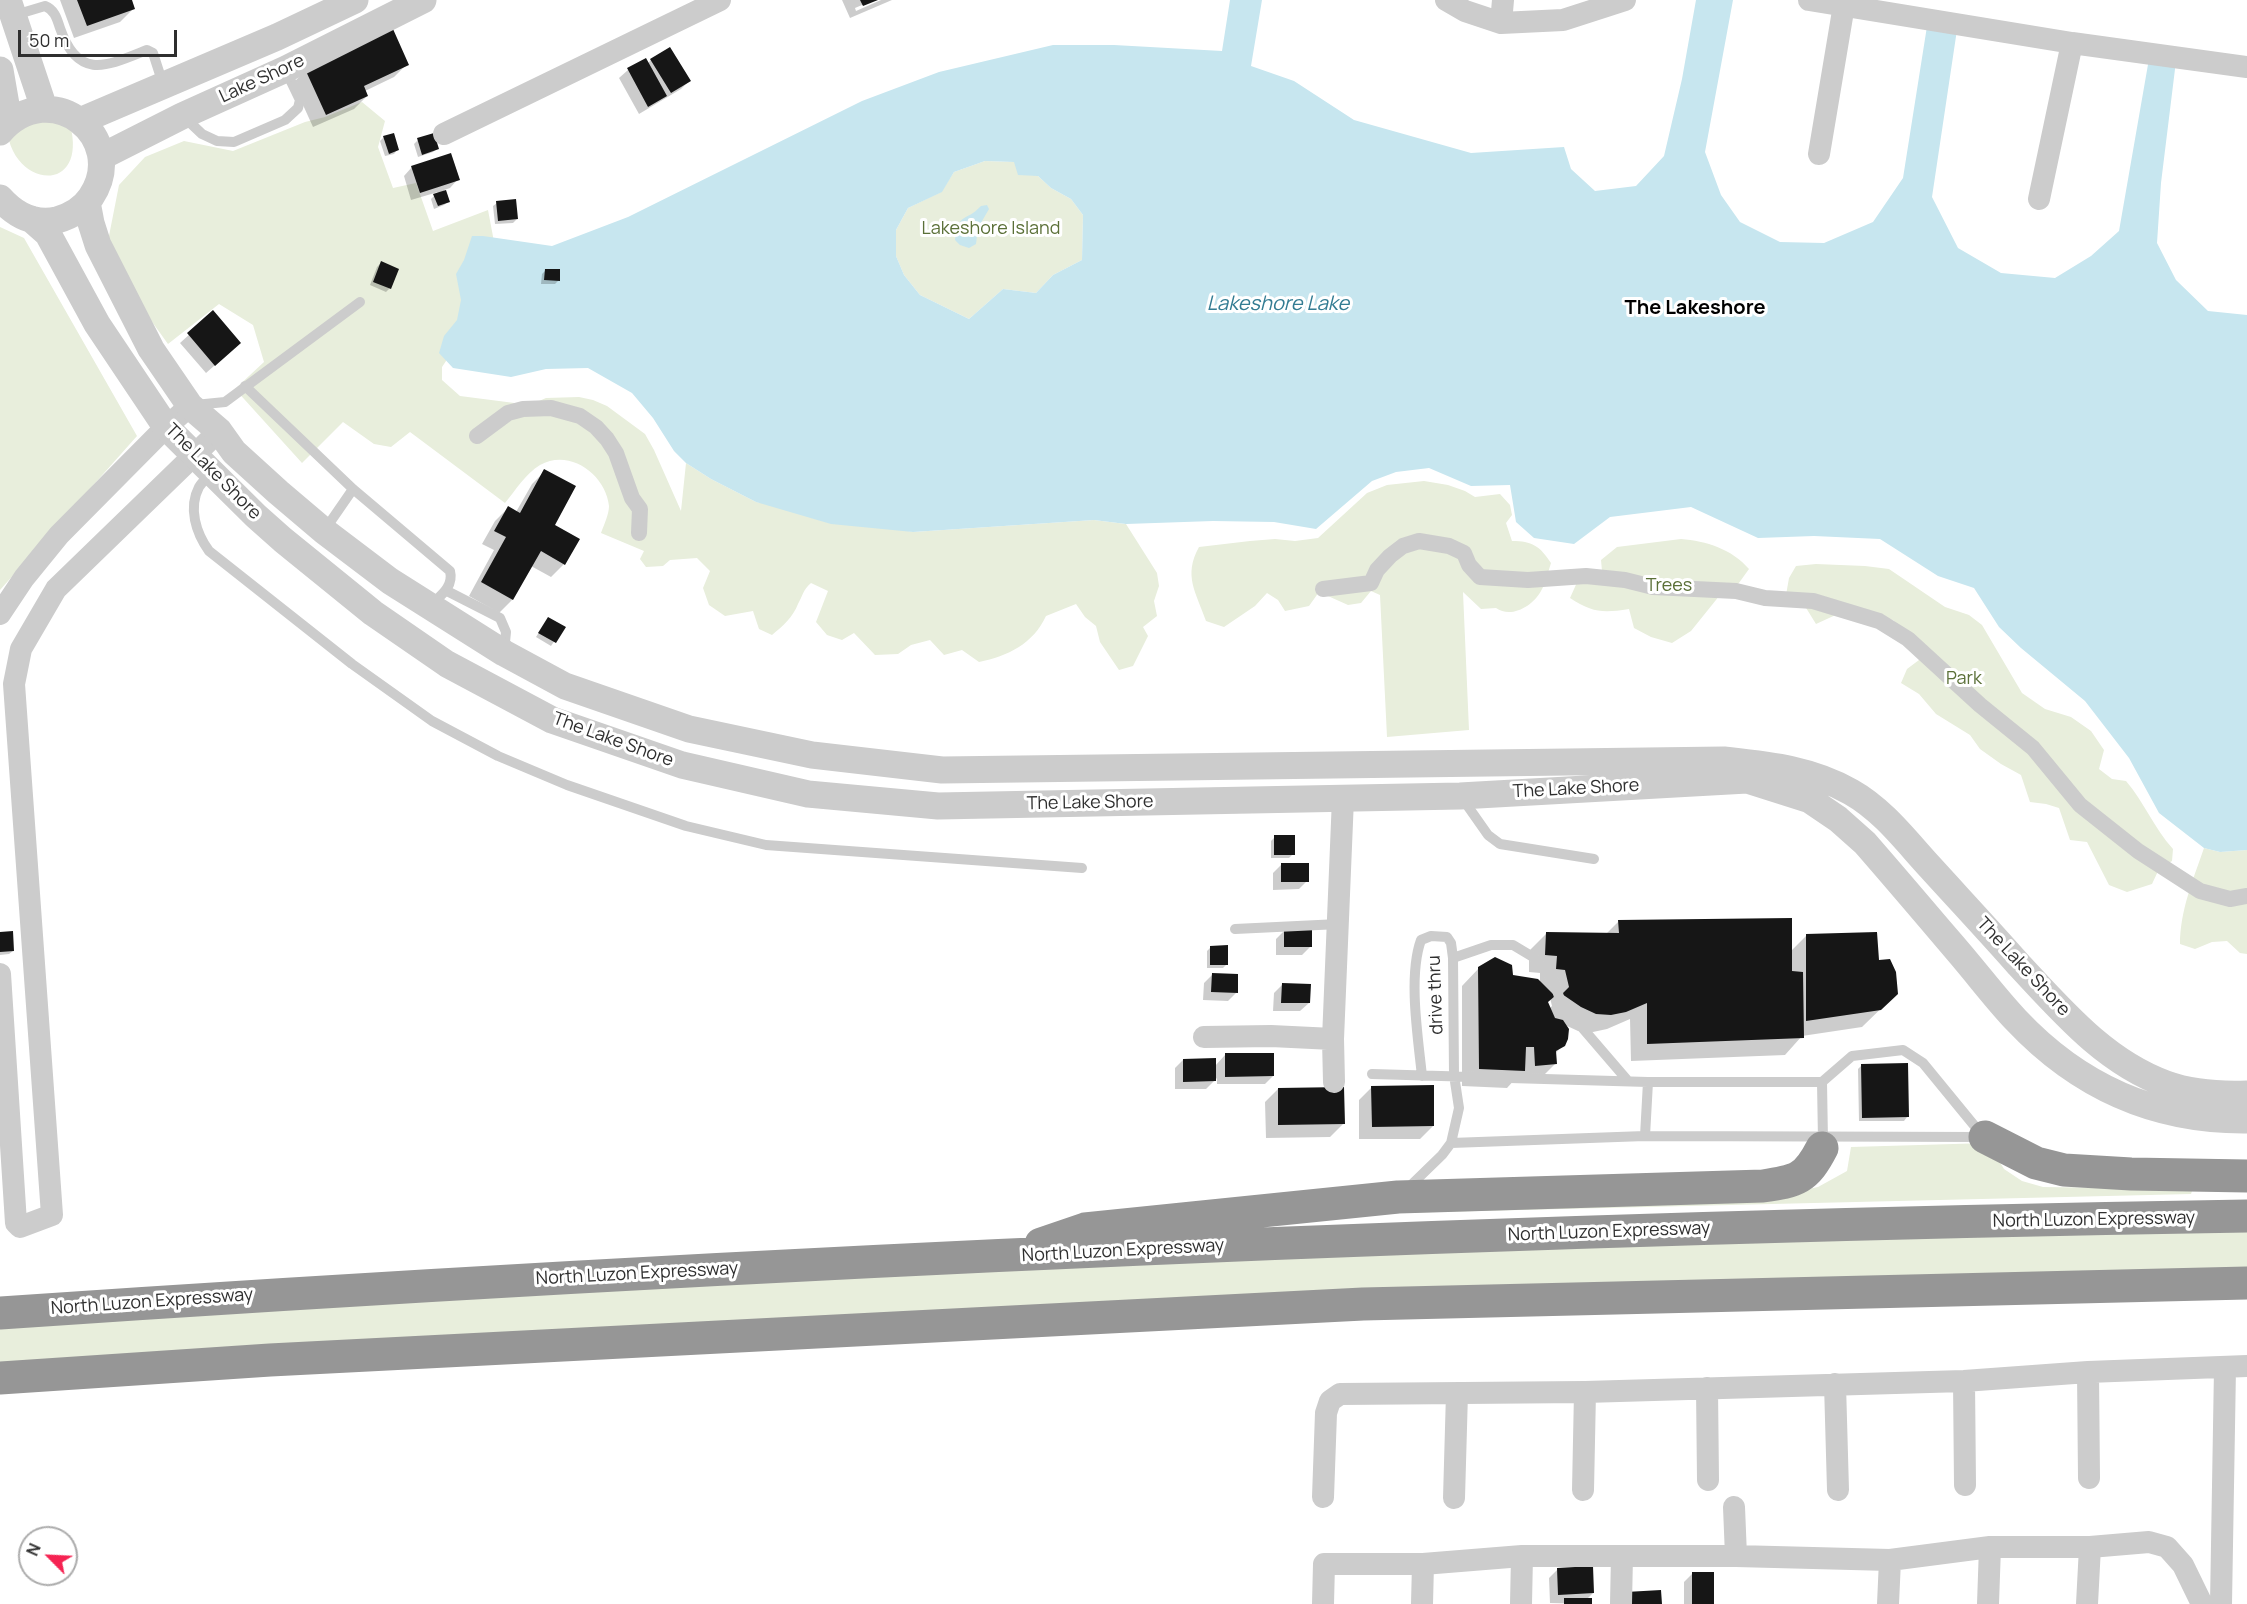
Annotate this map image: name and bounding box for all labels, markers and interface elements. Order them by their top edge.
scale bar [21,18,180,56]
text: 50 m [29,28,69,52]
street label: Lake Shore [216,50,308,108]
park label: Lakeshore Island [922,218,1060,240]
water label: Lakeshore Lake [1207,292,1349,316]
district label: The Lakeshore [1625,296,1765,320]
street label: The Lake Shore [161,420,265,524]
park label: Trees [1646,575,1692,597]
park label: Park [1946,668,1982,690]
street label: The Lake Shore [550,708,676,772]
street label: The Lake Shore [1512,775,1640,803]
street label: The Lake Shore [1026,791,1154,815]
street label: The Lake Shore [1972,913,2074,1021]
street label: drive thru [1424,955,1448,1035]
street label: North Luzon Expressway [1993,1207,2195,1233]
street label: North Luzon Expressway [1507,1218,1711,1246]
street label: North Luzon Expressway [1021,1235,1225,1267]
street label: North Luzon Expressway [535,1258,739,1290]
street label: North Luzon Expressway [50,1284,254,1320]
north arrow [18,1526,78,1586]
text: N [21,1540,46,1559]

